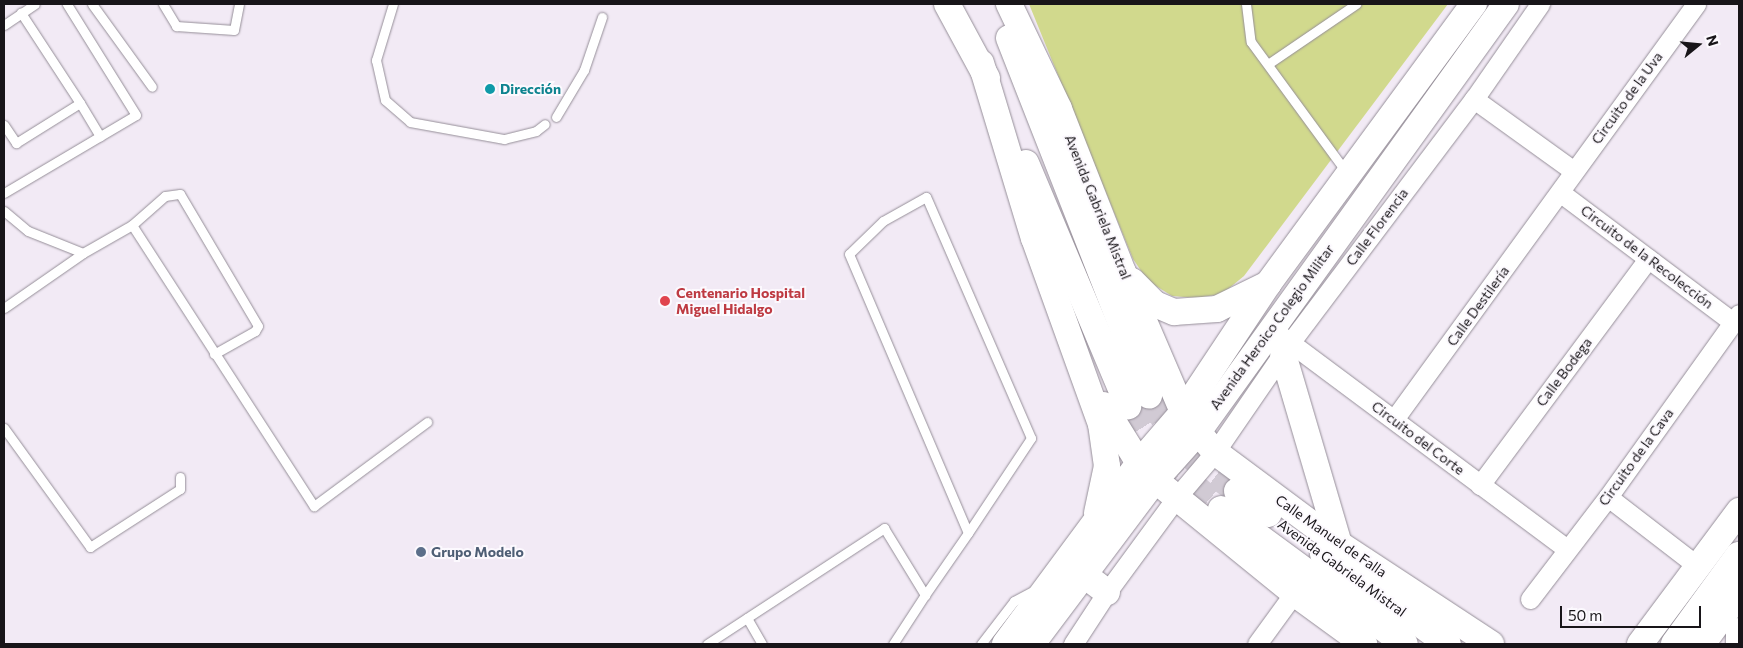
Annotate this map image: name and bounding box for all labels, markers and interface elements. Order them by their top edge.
north arrow [1673,20,1723,70]
text: N [1703,33,1722,48]
street label: Circuito de la Uva [1588,49,1666,147]
place label: Dirección [500,81,561,97]
marker: Dirección [484,83,496,95]
street label: Avenida Gabriela Mistral [1061,132,1135,282]
street label: Calle Florencia [1342,185,1412,269]
street label: Circuito de la Recolección [1577,202,1717,312]
street label: Avenida Heroico Colegio Militar [1206,241,1338,413]
street label: Calle Destilería [1443,263,1513,349]
place label: Centenario Hospital Miguel Hidalgo [676,285,805,318]
marker: Centenario Hospital Miguel Hidalgo [658,294,672,308]
street label: Calle Bodega [1533,334,1595,410]
street label: Circuito del Corte [1368,398,1468,478]
street label: Circuito de la Cava [1595,405,1677,509]
street label: Calle Manuel de Falla [1272,491,1390,581]
street label: Avenida Gabriela Mistral [1275,516,1409,620]
place label: Grupo Modelo [431,544,524,560]
marker: Grupo Modelo [415,546,427,558]
scale bar [1563,596,1704,628]
text: 50 m [1568,606,1602,624]

